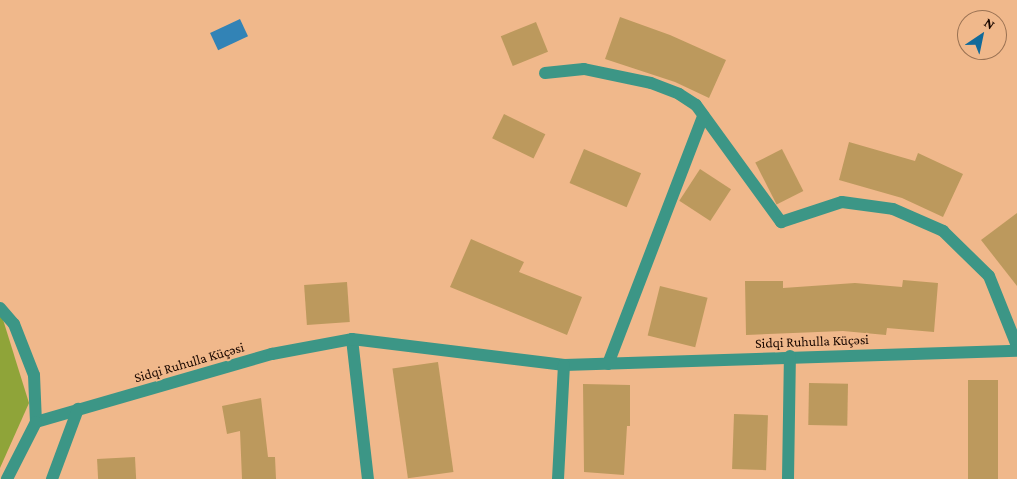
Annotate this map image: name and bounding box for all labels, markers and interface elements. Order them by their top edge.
north arrow [957,10,1007,60]
text: N [981,14,998,33]
street label: Sidqi Ruhulla Küçəsi [755,331,869,351]
street label: Sidqi Ruhulla Küçəsi [132,338,246,386]

